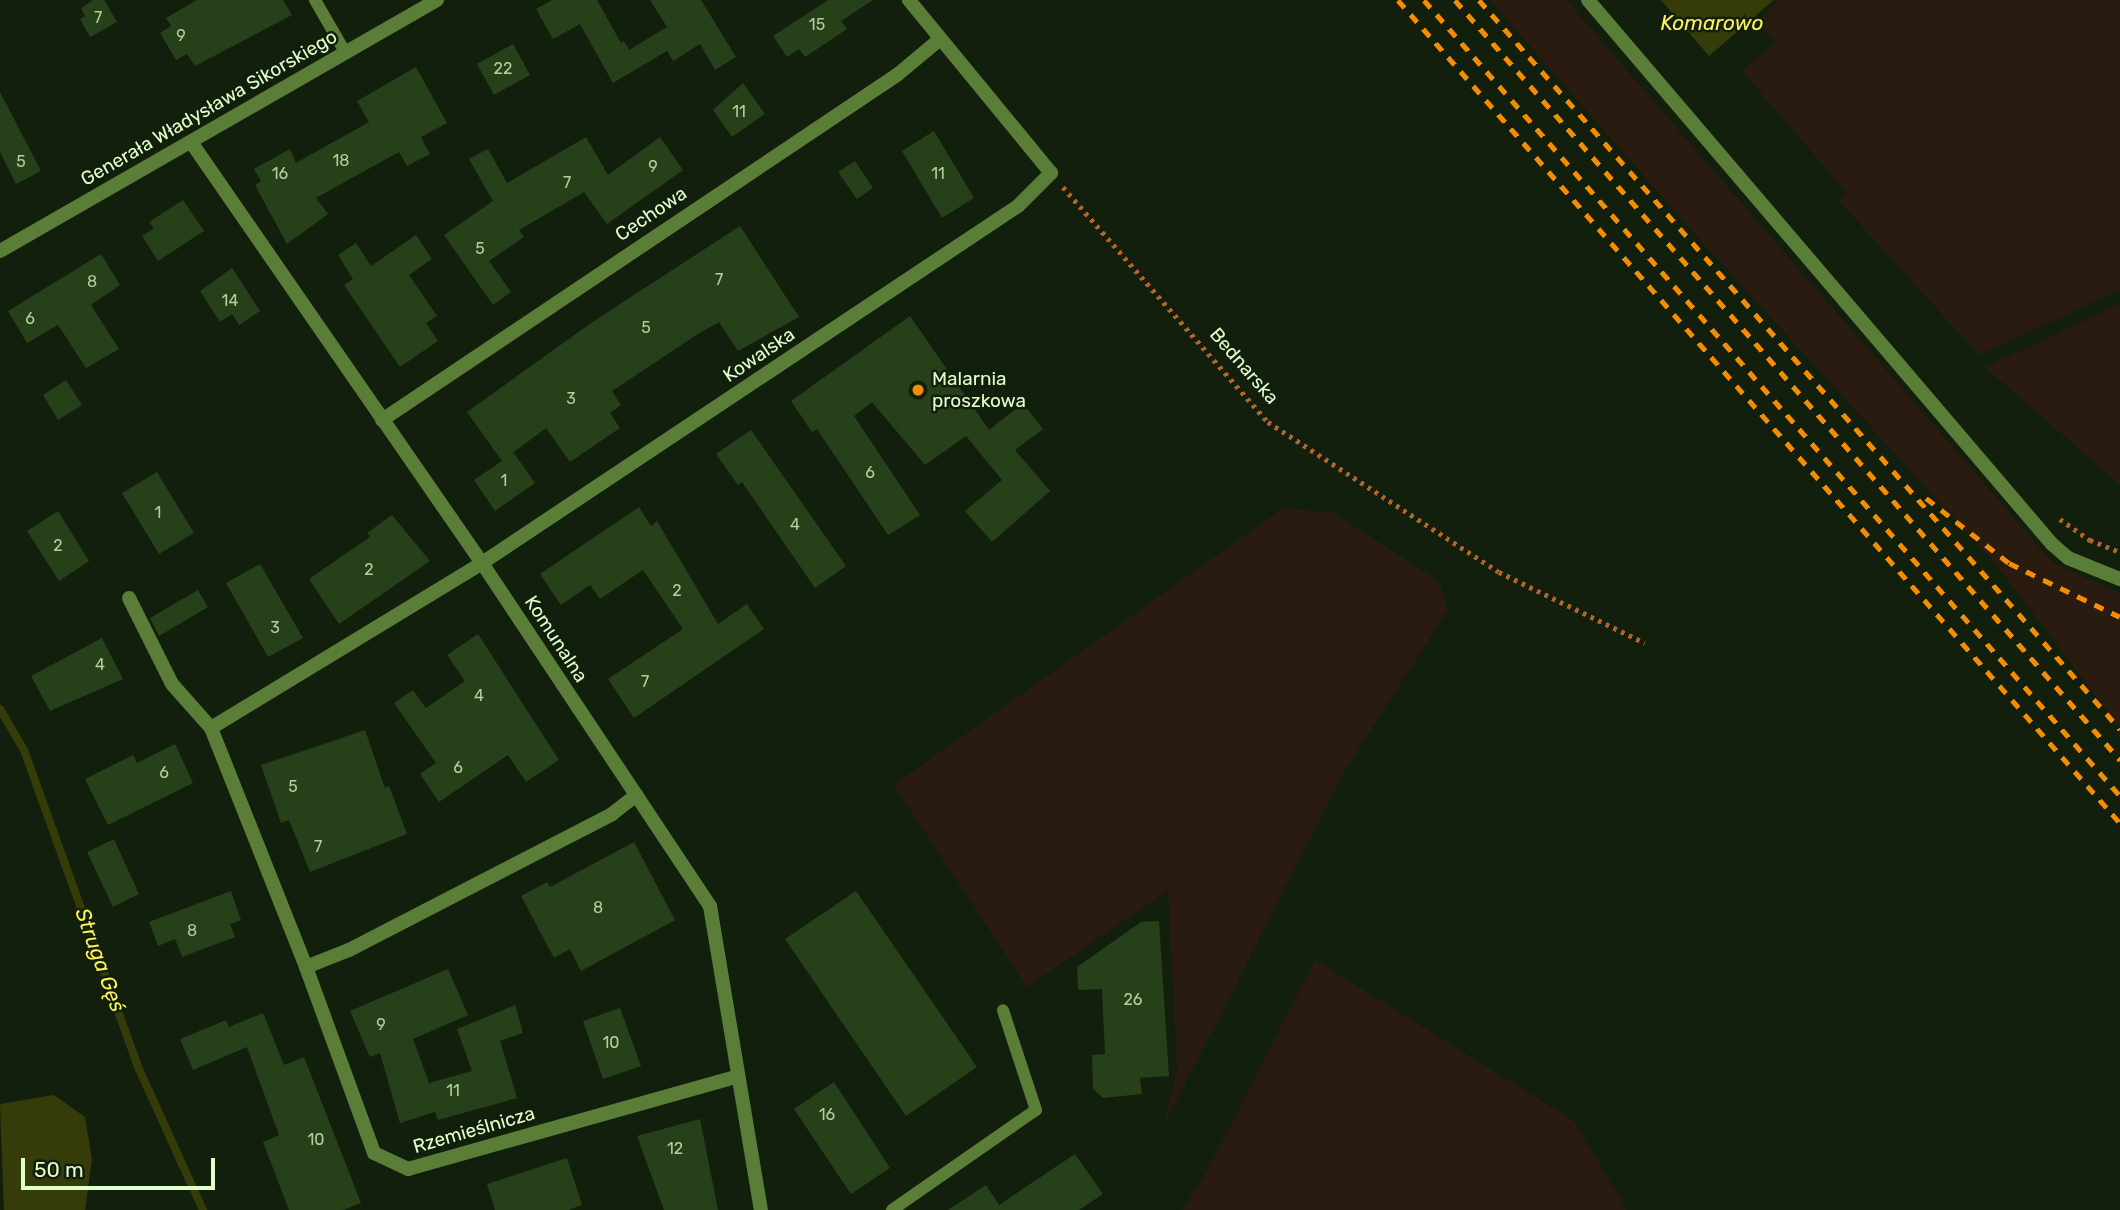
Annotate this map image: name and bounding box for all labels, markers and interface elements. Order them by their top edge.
house number: 7 [94,8,102,28]
water label: Komarowo [1661,10,1763,36]
house number: 15 [809,15,825,35]
street label: Generała Władysława Sikorskiego [77,25,341,191]
house number: 9 [176,26,186,46]
house number: 22 [494,59,512,79]
house number: 11 [732,102,746,122]
house number: 18 [332,151,350,171]
house number: 5 [16,152,26,172]
house number: 9 [648,157,658,177]
house number: 16 [272,164,288,184]
house number: 11 [931,164,945,184]
house number: 7 [563,173,571,193]
street label: Cechowa [611,182,691,246]
house number: 5 [475,239,485,259]
house number: 7 [715,270,723,290]
house number: 8 [87,272,97,292]
house number: 14 [222,291,238,311]
house number: 6 [25,309,35,329]
house number: 5 [641,318,651,338]
street label: Kowalska [719,323,799,387]
street label: Bednarska [1205,323,1283,409]
place label: Malarnia proszkowa [932,368,1026,412]
marker: Malarnia proszkowa [910,382,926,398]
house number: 3 [566,389,576,409]
house number: 6 [865,463,875,483]
house number: 1 [501,471,507,491]
house number: 1 [155,503,161,523]
house number: 4 [790,515,800,535]
house number: 2 [53,536,63,556]
house number: 2 [364,560,374,580]
house number: 2 [672,581,682,601]
street label: Komunalna [520,591,592,687]
house number: 3 [270,618,280,638]
house number: 4 [95,655,105,675]
house number: 7 [641,672,649,692]
house number: 4 [474,686,484,706]
house number: 6 [453,758,463,778]
house number: 6 [159,763,169,783]
house number: 5 [288,777,298,797]
house number: 7 [314,837,322,857]
house number: 8 [593,898,603,918]
water label: Struga Gęś [70,905,130,1015]
house number: 8 [187,921,197,941]
house number: 26 [1123,990,1143,1010]
house number: 9 [376,1015,386,1035]
house number: 10 [602,1033,620,1053]
house number: 11 [446,1081,460,1101]
street label: Rzemieślnicza [410,1102,538,1158]
house number: 16 [819,1105,835,1125]
house number: 10 [307,1130,325,1150]
house number: 12 [667,1139,683,1159]
scale bar [24,1144,219,1188]
text: 50 m [34,1157,84,1182]

